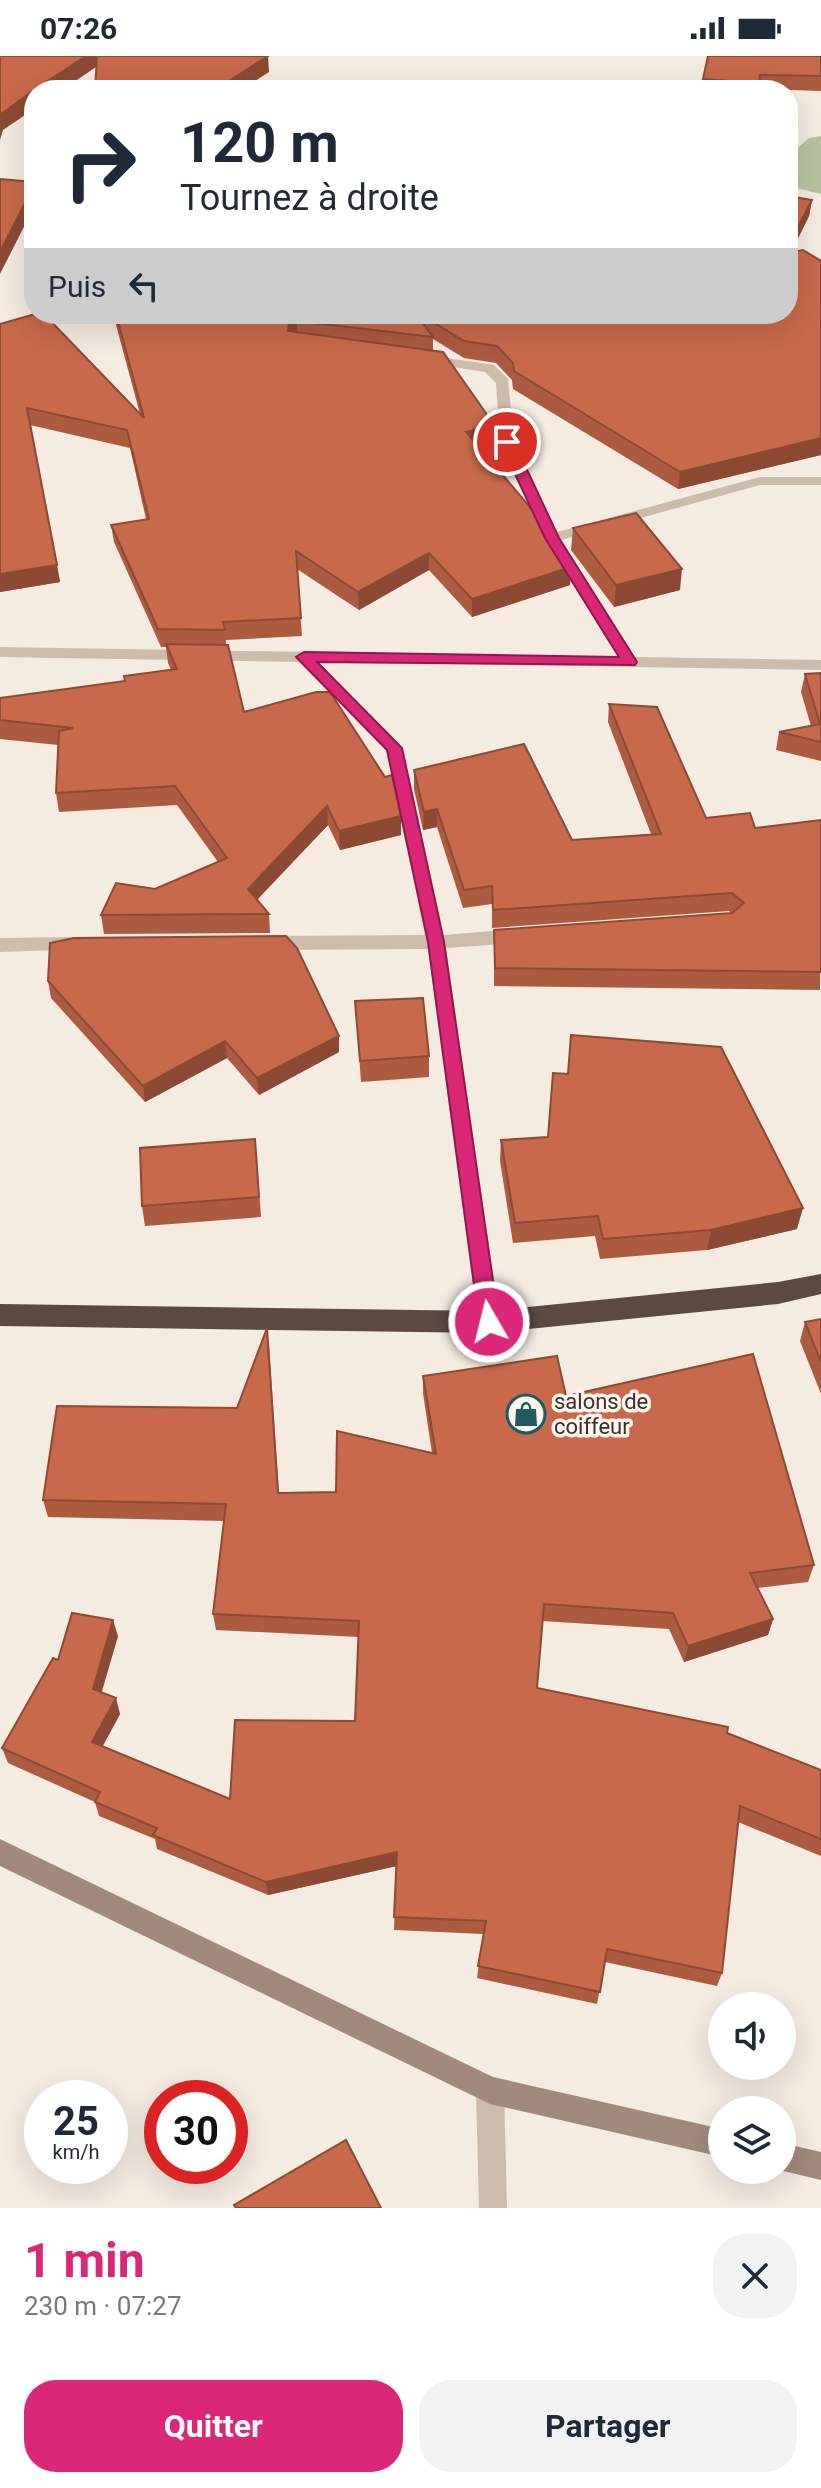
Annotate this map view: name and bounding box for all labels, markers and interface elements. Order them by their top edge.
text: 07:26 [40,11,117,46]
text: 120 m [180,110,339,176]
icon: right [48,112,152,216]
text: Tournez à droite [180,177,439,219]
icon: left [122,264,166,308]
text: Puis [48,269,106,304]
pin [473,408,541,476]
icon: arrive [485,420,529,464]
position arrow [447,1280,531,1364]
place label: salons de coiffeur [554,1389,648,1439]
shop icon: salons de coiffeur [505,1393,547,1435]
map controls [708,1992,796,2184]
button: sound [708,1992,796,2080]
speed limit sign: 30 [144,2080,248,2184]
button: layers [708,2096,796,2184]
text: 25 [53,2098,99,2145]
text: km/h [53,2140,99,2164]
text: 1 min [24,2232,145,2289]
button: close [713,2234,797,2318]
text: 230 m · 07:27 [24,2291,182,2321]
button: Quitter [24,2380,403,2472]
button: Partager [419,2380,797,2472]

